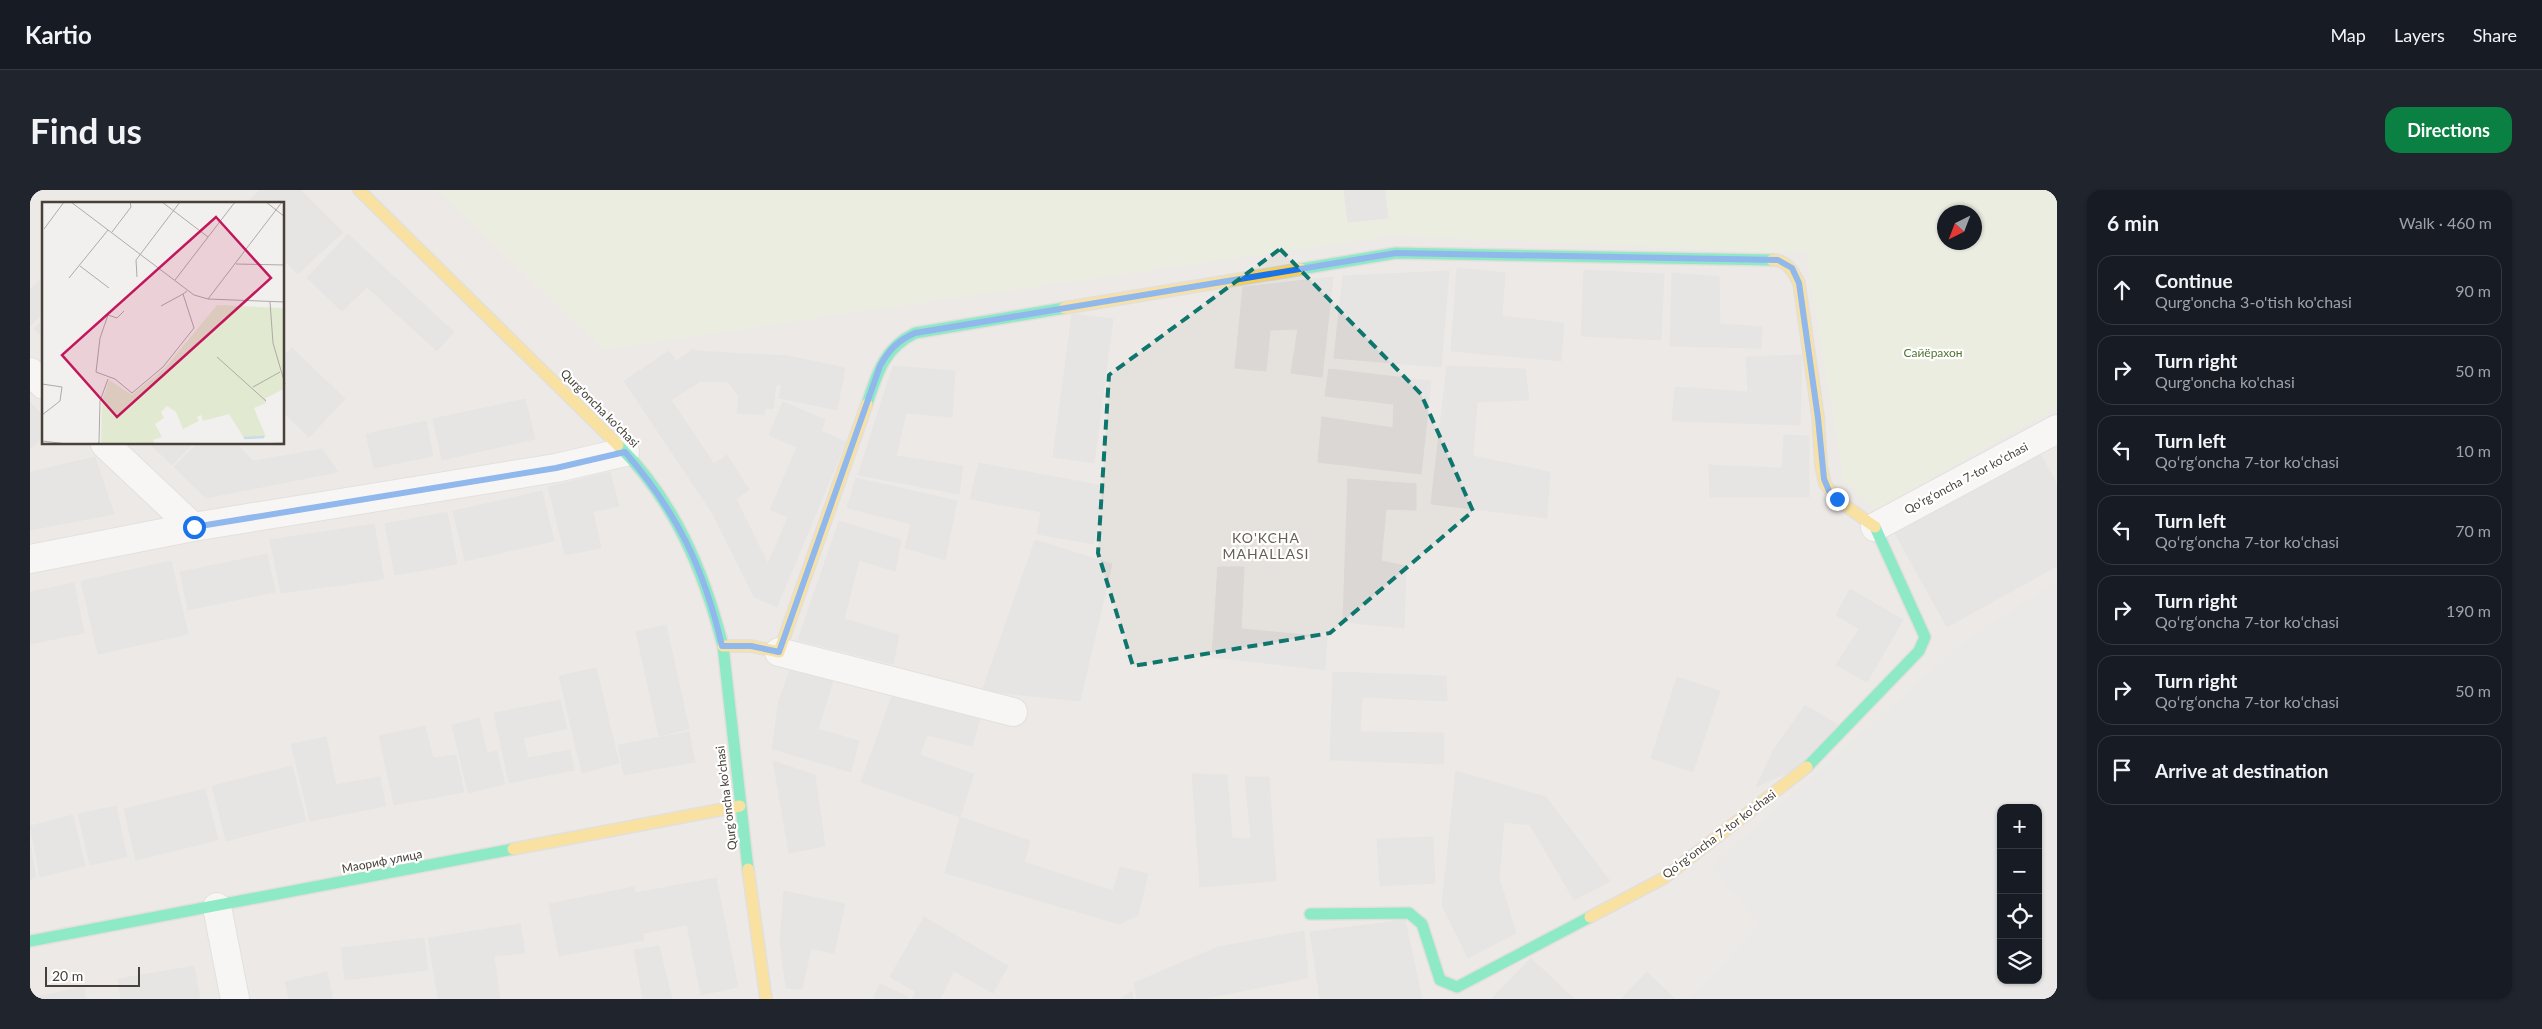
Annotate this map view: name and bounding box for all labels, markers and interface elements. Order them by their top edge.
text: Kartio [25,20,92,49]
text: Map [2330,24,2366,46]
text: Layers [2394,24,2445,46]
text: Share [2473,24,2517,46]
button: Directions [2385,107,2512,153]
text: Find us [30,109,142,151]
inset map [42,202,285,445]
north arrow [1937,205,1982,250]
text: 6 min [2107,210,2159,235]
text: Walk · 460 m [2399,213,2492,232]
text: Continue [2155,269,2233,292]
icon: ahead [2108,276,2136,304]
text: 90 m [2455,281,2491,300]
text: Qurg'oncha 3-o'tish ko'chasi [2155,292,2352,311]
park label: Сайёрахон [1903,345,1963,360]
text: Turn right [2155,349,2237,372]
icon: right [2108,356,2136,384]
text: 50 m [2455,361,2491,380]
street label: Qurg'oncha ko'chasi [558,366,642,450]
text: Qurg'oncha ko'chasi [2155,372,2295,391]
text: Turn left [2155,429,2226,452]
icon: left [2108,436,2136,464]
street label: Qoʻrgʻoncha 7-tor koʻchasi [1902,439,2031,517]
text: 10 m [2455,441,2491,460]
text: Qoʻrgʻoncha 7-tor koʻchasi [2155,452,2339,471]
route end [1826,488,1849,511]
text: Turn left [2155,509,2226,532]
route start [183,516,206,539]
icon: left [2108,516,2136,544]
text: 70 m [2455,521,2491,540]
district label: KO'KCHA MAHALLASI [1222,529,1310,562]
text: Qoʻrgʻoncha 7-tor koʻchasi [2155,532,2339,551]
text: Turn right [2155,589,2237,612]
icon: right [2108,596,2136,624]
text: 190 m [2446,601,2491,620]
text: Qoʻrgʻoncha 7-tor koʻchasi [2155,612,2339,631]
text: Turn right [2155,669,2237,692]
icon: right [2108,676,2136,704]
text: 50 m [2455,681,2491,700]
text: Qoʻrgʻoncha 7-tor koʻchasi [2155,692,2339,711]
street label: Qurg'oncha ko'chasi [712,745,740,851]
icon: arrive [2108,756,2136,784]
text: Arrive at destination [2155,759,2328,782]
street label: Qoʻrgʻoncha 7-tor koʻchasi [1659,786,1779,882]
map controls [1997,804,2042,984]
button: + [1997,804,2042,849]
street label: Маориф улица [340,846,424,876]
button: − [1997,849,2042,894]
button: locate [1997,894,2042,939]
button: layers [1997,939,2042,984]
scale bar [45,964,140,987]
text: 20 m [52,967,83,984]

